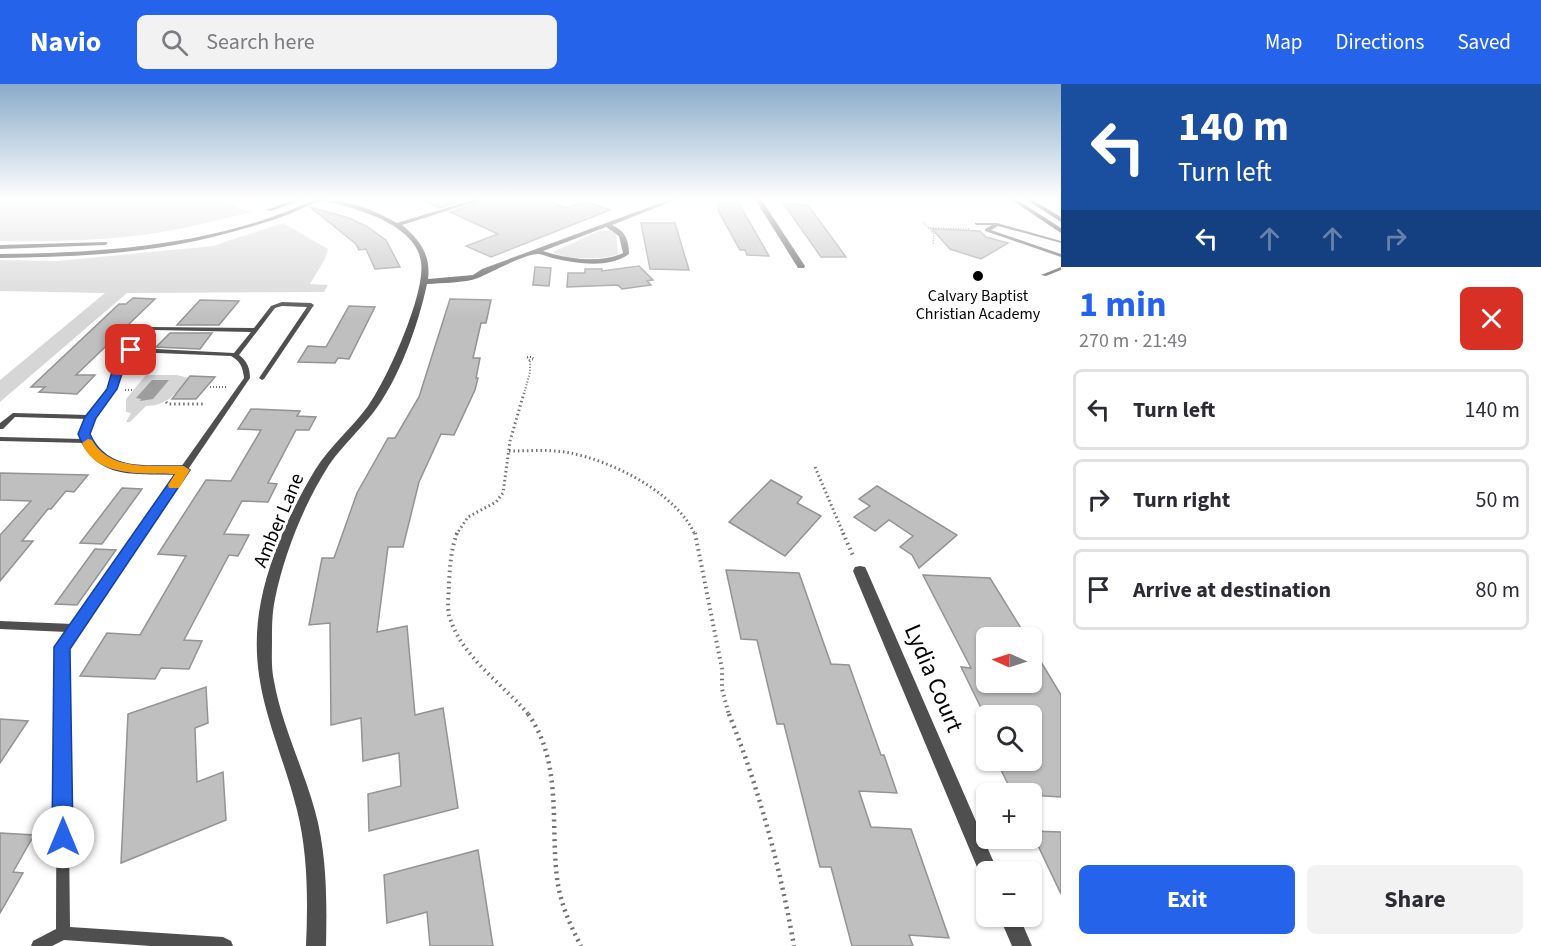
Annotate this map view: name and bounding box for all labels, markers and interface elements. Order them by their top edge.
search box [137,15,557,69]
text: Navio [30,22,101,62]
icon: search [158,26,191,59]
text: Search here [206,26,315,58]
text: Map [1265,27,1303,57]
text: Directions [1336,27,1424,57]
text: Saved [1457,27,1511,57]
text: 140 m [1178,97,1289,157]
icon: left [1079,108,1157,186]
text: Turn left [1178,153,1272,192]
icon: left [1190,222,1223,255]
icon: ahead [1253,222,1286,255]
icon: ahead [1316,222,1349,255]
icon: right [1379,222,1412,255]
marker: Calvary Baptist Christian Academy [971,269,985,283]
text: 1 min [1079,279,1167,330]
place label: Calvary Baptist Christian Academy [916,285,1041,325]
button: close [1460,287,1523,350]
pin [105,324,156,375]
text: 270 m · 21:49 [1079,327,1187,355]
icon: arrive [114,333,147,366]
icon: left [1082,393,1115,426]
text: Turn left [1133,394,1215,426]
text: 140 m [1465,394,1520,426]
street label: Amber Lane [246,469,311,572]
icon: right [1082,483,1115,516]
text: Turn right [1133,484,1230,516]
text: 50 m [1475,484,1520,516]
icon: arrive [1082,573,1115,606]
text: Arrive at destination [1133,574,1331,606]
text: 80 m [1475,574,1520,606]
street label: Lydia Court [895,619,972,738]
north arrow [976,627,1042,693]
map controls [976,627,1042,927]
button: search [976,705,1042,771]
button: + [976,783,1042,849]
position arrow [31,805,95,869]
button: − [976,861,1042,927]
button: Exit [1079,865,1295,934]
button: Share [1307,865,1523,934]

